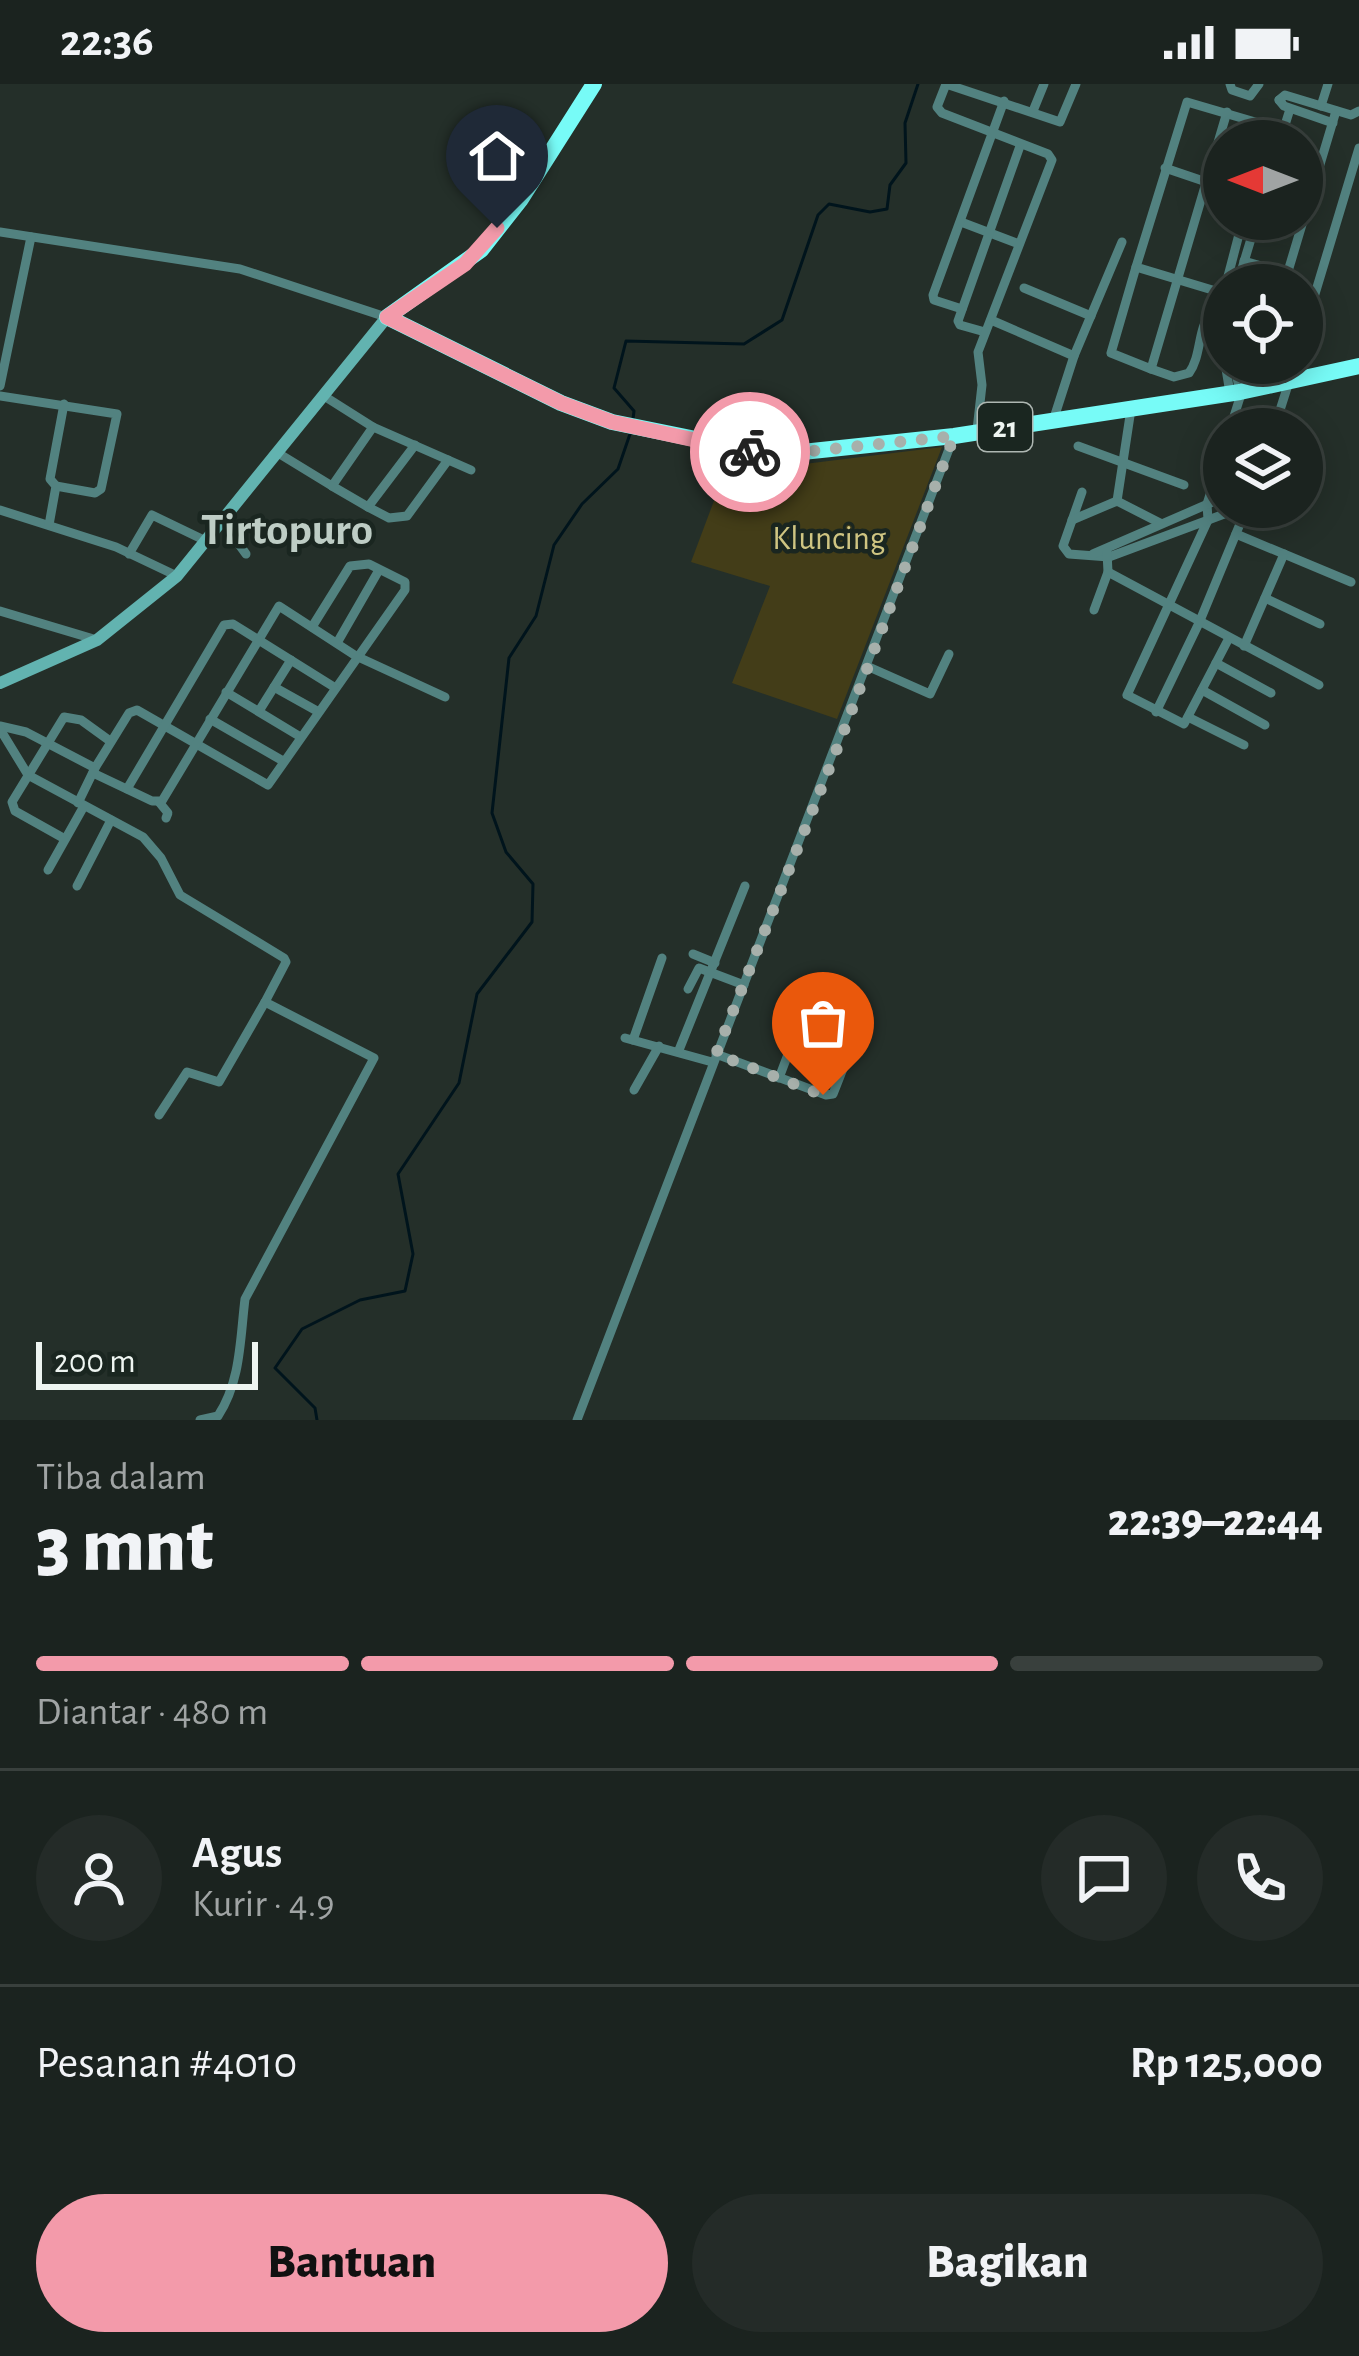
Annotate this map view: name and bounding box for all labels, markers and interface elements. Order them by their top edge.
text: 22:36 [60,19,154,64]
pin [446,105,548,228]
north arrow [1203,120,1323,240]
map controls [1203,120,1323,528]
icon: home [464,123,530,189]
button: locate [1203,264,1323,384]
courier [690,392,810,512]
road number: 21 [978,403,1032,451]
button: layers [1203,408,1323,528]
icon: bike [717,419,783,485]
district label: Tirtopuro [201,508,373,553]
park label: Kluncing [772,523,886,556]
pin [772,972,874,1095]
icon: bag [790,990,856,1056]
scale bar [36,1336,258,1389]
text: 200 m [54,1346,136,1379]
text: Tiba dalam [36,1458,206,1497]
text: 22:39–22:44 [1108,1499,1323,1544]
text: 3 mnt [36,1507,213,1585]
text: Diantar · 480 m [36,1693,268,1732]
button: person [36,1815,162,1941]
button: chat [1041,1815,1167,1941]
button: phone [1197,1815,1323,1941]
text: Agus [192,1831,282,1876]
text: Kurir · 4.9 [192,1885,335,1924]
text: Pesanan #4010 [36,2041,297,2086]
text: Rp 125,000 [1130,2041,1323,2086]
button: Bantuan [36,2194,668,2332]
button: Bagikan [692,2194,1323,2332]

